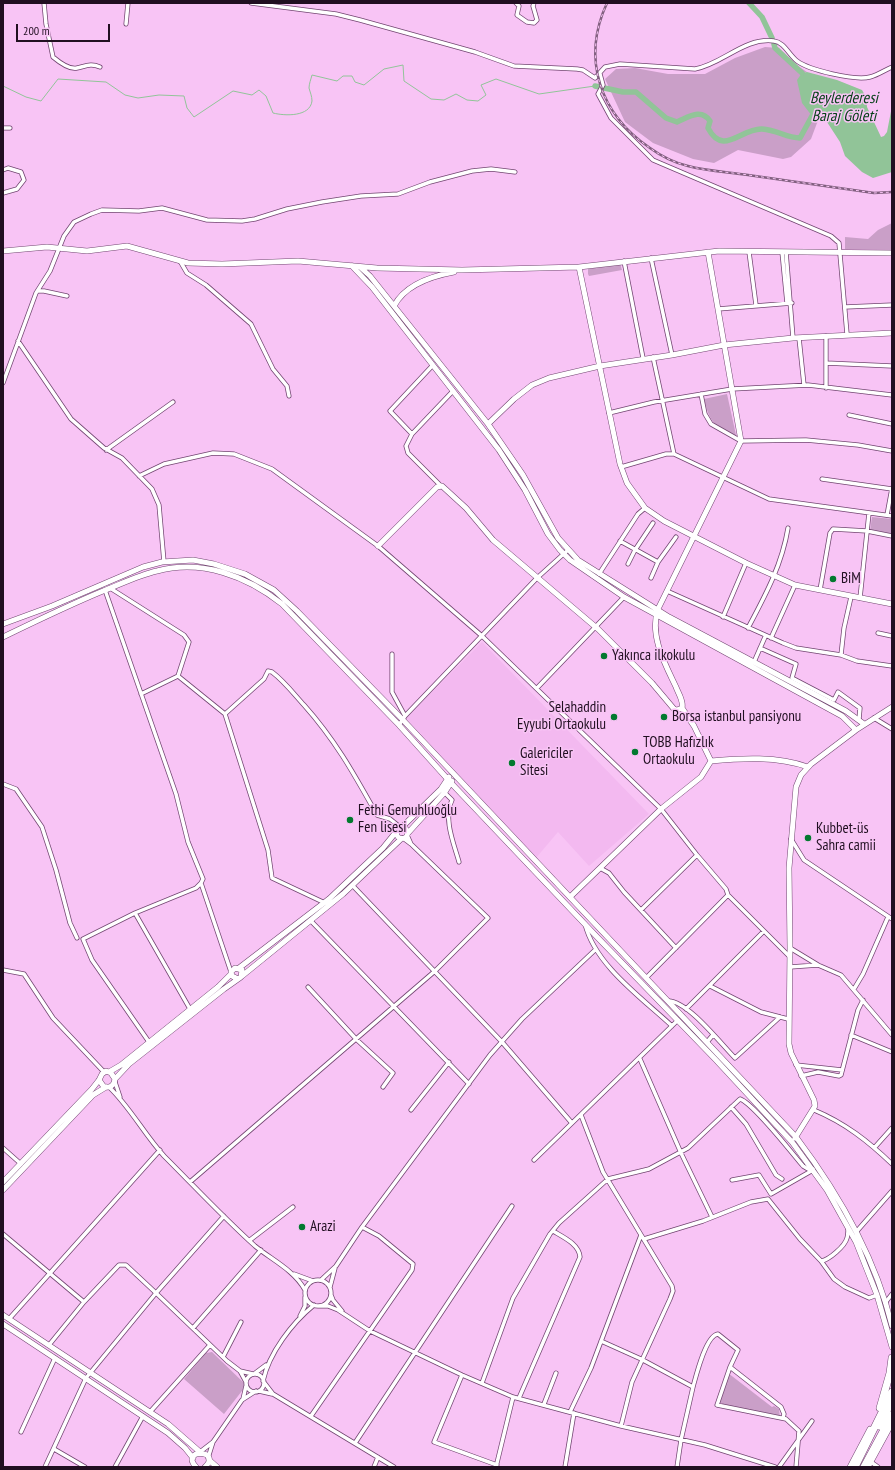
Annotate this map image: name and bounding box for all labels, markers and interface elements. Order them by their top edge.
scale bar [18,16,112,42]
text: 200 m [23,23,50,38]
water label: Beylerderesi Baraj Göleti [810,88,878,126]
place label: BiM [841,570,861,588]
marker: BiM [828,574,838,584]
place label: Yakınca ilkokulu [612,647,695,665]
marker: Yakınca ilkokulu [599,651,609,661]
place label: Selahaddin Eyyubi Ortaokulu [517,699,606,734]
place label: Borsa istanbul pansiyonu [672,708,801,726]
marker: Selahaddin Eyyubi Ortaokulu [609,712,619,722]
marker: Borsa istanbul pansiyonu [659,712,669,722]
place label: TOBB Hafızlık Ortaokulu [643,734,714,769]
place label: Galericiler Sitesi [520,745,573,780]
marker: TOBB Hafızlık Ortaokulu [630,747,640,757]
marker: Galericiler Sitesi [507,758,517,768]
place label: Fethi Gemuhluoğlu Fen lisesi [358,802,457,837]
marker: Fethi Gemuhluoğlu Fen lisesi [345,815,355,825]
place label: Kubbet-üs Sahra camii [816,820,876,855]
marker: Kubbet-üs Sahra camii [803,833,813,843]
place label: Arazi [310,1218,336,1236]
marker: Arazi [297,1222,307,1232]

